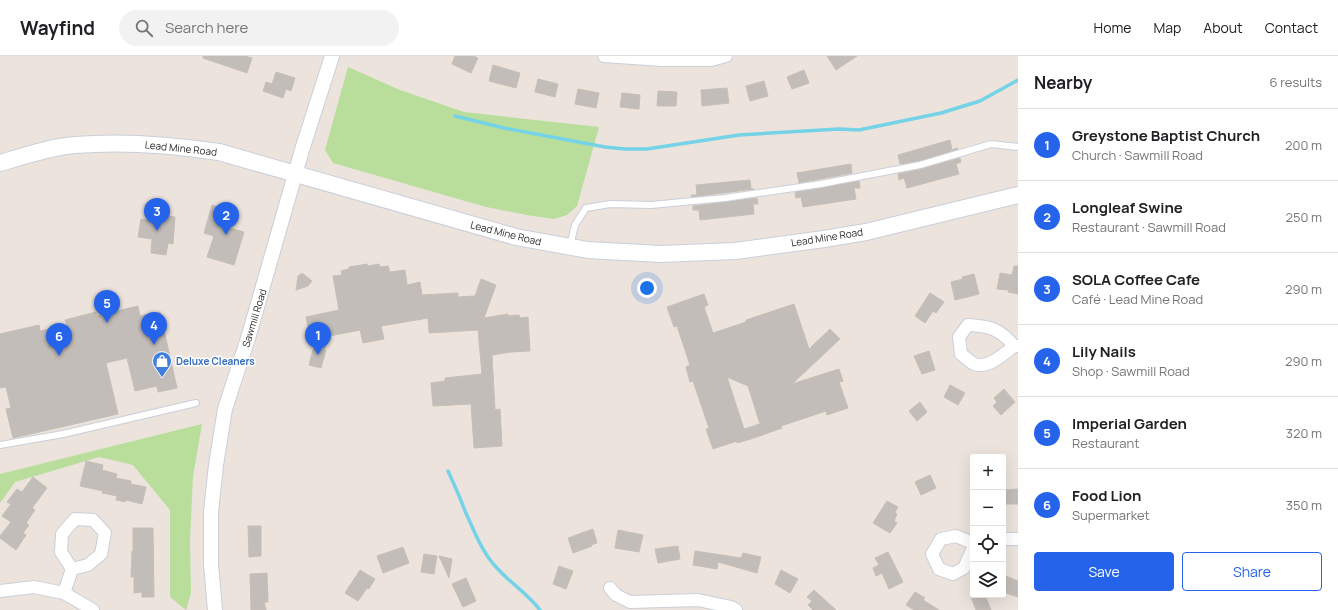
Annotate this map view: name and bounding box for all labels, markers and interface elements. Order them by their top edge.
search box [119,10,399,46]
text: Wayfind [20,15,95,41]
icon: search [133,17,155,39]
text: Search here [165,17,248,38]
text: Home [1094,18,1131,37]
text: Map [1153,18,1181,37]
text: About [1203,18,1243,37]
text: Contact [1265,18,1318,37]
text: Nearby [1034,71,1092,94]
text: 6 results [1270,73,1322,91]
text: Greystone Baptist Church [1072,125,1260,146]
text: 1 [1044,136,1050,154]
text: 200 m [1285,136,1322,154]
street label: Lead Mine Road [144,137,218,159]
text: Church · Sawmill Road [1072,146,1203,164]
text: Longleaf Swine [1072,197,1183,218]
pin: 3 [144,198,170,231]
pin: 2 [213,202,239,235]
text: 2 [1043,208,1051,226]
text: 250 m [1286,208,1322,226]
street label: Lead Mine Road [469,217,543,249]
text: Restaurant · Sawmill Road [1072,218,1226,236]
street label: Lead Mine Road [790,224,864,250]
text: SOLA Coffee Cafe [1072,269,1200,290]
your location [637,278,657,298]
text: 3 [1043,280,1051,298]
text: 290 m [1285,280,1322,298]
street label: Sawmill Road [238,287,270,349]
pin: 5 [94,290,120,323]
text: Café · Lead Mine Road [1072,290,1203,308]
pin: 4 [141,312,167,345]
pin: 1 [305,322,331,355]
pin: 6 [46,323,72,356]
text: Lily Nails [1072,341,1136,362]
shop icon: Deluxe Cleaners [151,350,173,378]
text: 4 [1043,352,1051,370]
text: 290 m [1285,352,1322,370]
place label: Deluxe Cleaners [176,354,255,368]
text: Shop · Sawmill Road [1072,362,1190,380]
text: Imperial Garden [1072,413,1187,434]
text: 5 [1043,424,1051,442]
text: 320 m [1286,424,1322,442]
text: Restaurant [1072,434,1139,452]
map controls [970,454,1006,598]
button: + [970,454,1006,490]
text: Food Lion [1072,485,1141,506]
button: − [970,490,1006,526]
text: 6 [1043,496,1051,514]
text: 350 m [1286,496,1322,514]
text: Supermarket [1072,506,1150,524]
button: locate [970,526,1006,562]
button: Save [1034,552,1174,591]
button: Share [1182,552,1322,591]
button: layers [970,562,1006,598]

